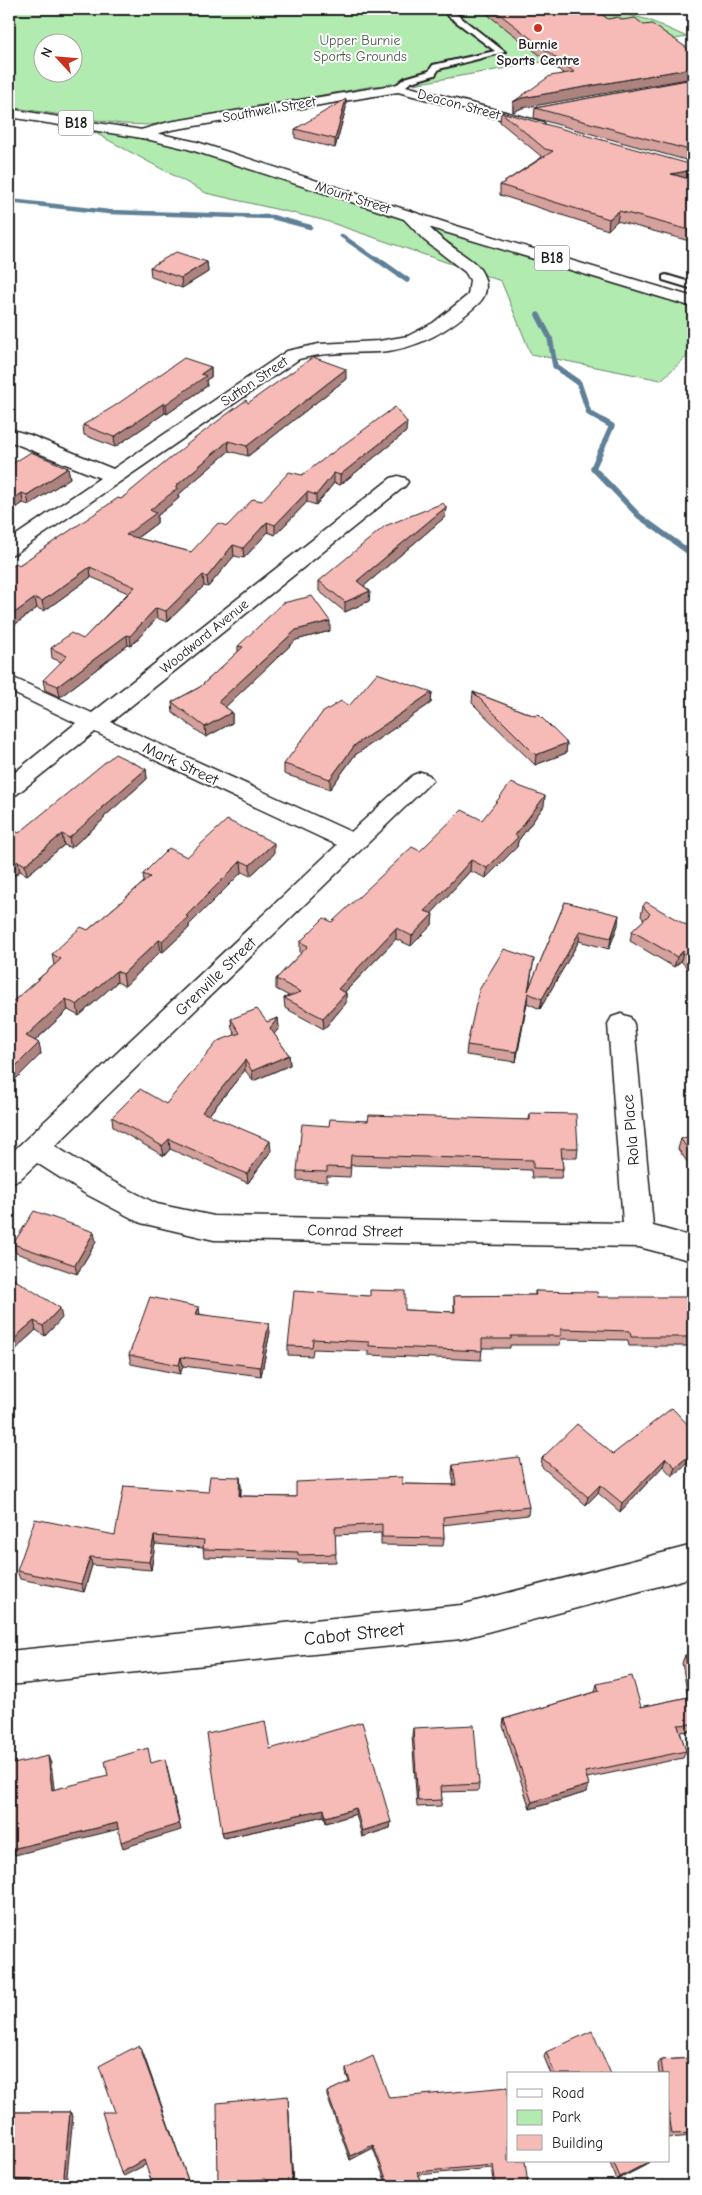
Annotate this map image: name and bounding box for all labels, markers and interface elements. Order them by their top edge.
marker: Burnie Sports Centre [532,22,544,34]
north arrow [32,32,82,82]
park label: Upper Burnie Sports Grounds [313,32,407,65]
place label: Burnie Sports Centre [497,36,580,69]
text: N [37,45,56,60]
street label: Deacon Street [416,85,503,124]
street label: Southwell Street [221,93,318,126]
road number: B18 [58,110,94,136]
street label: Mount Street [313,177,393,218]
road number: B18 [534,246,570,270]
street label: Sutton Street [217,352,292,410]
street label: Woodward Avenue [157,595,252,677]
street label: Mark Street [140,739,222,789]
street label: Grenville Street [172,933,260,1020]
street label: Rola Place [619,1094,643,1166]
street label: Conrad Street [307,1221,403,1241]
street label: Cabot Street [303,1618,406,1650]
legend [507,2072,670,2162]
text: Road [552,2084,584,2102]
text: Park [552,2108,581,2126]
text: Building [552,2134,603,2152]

